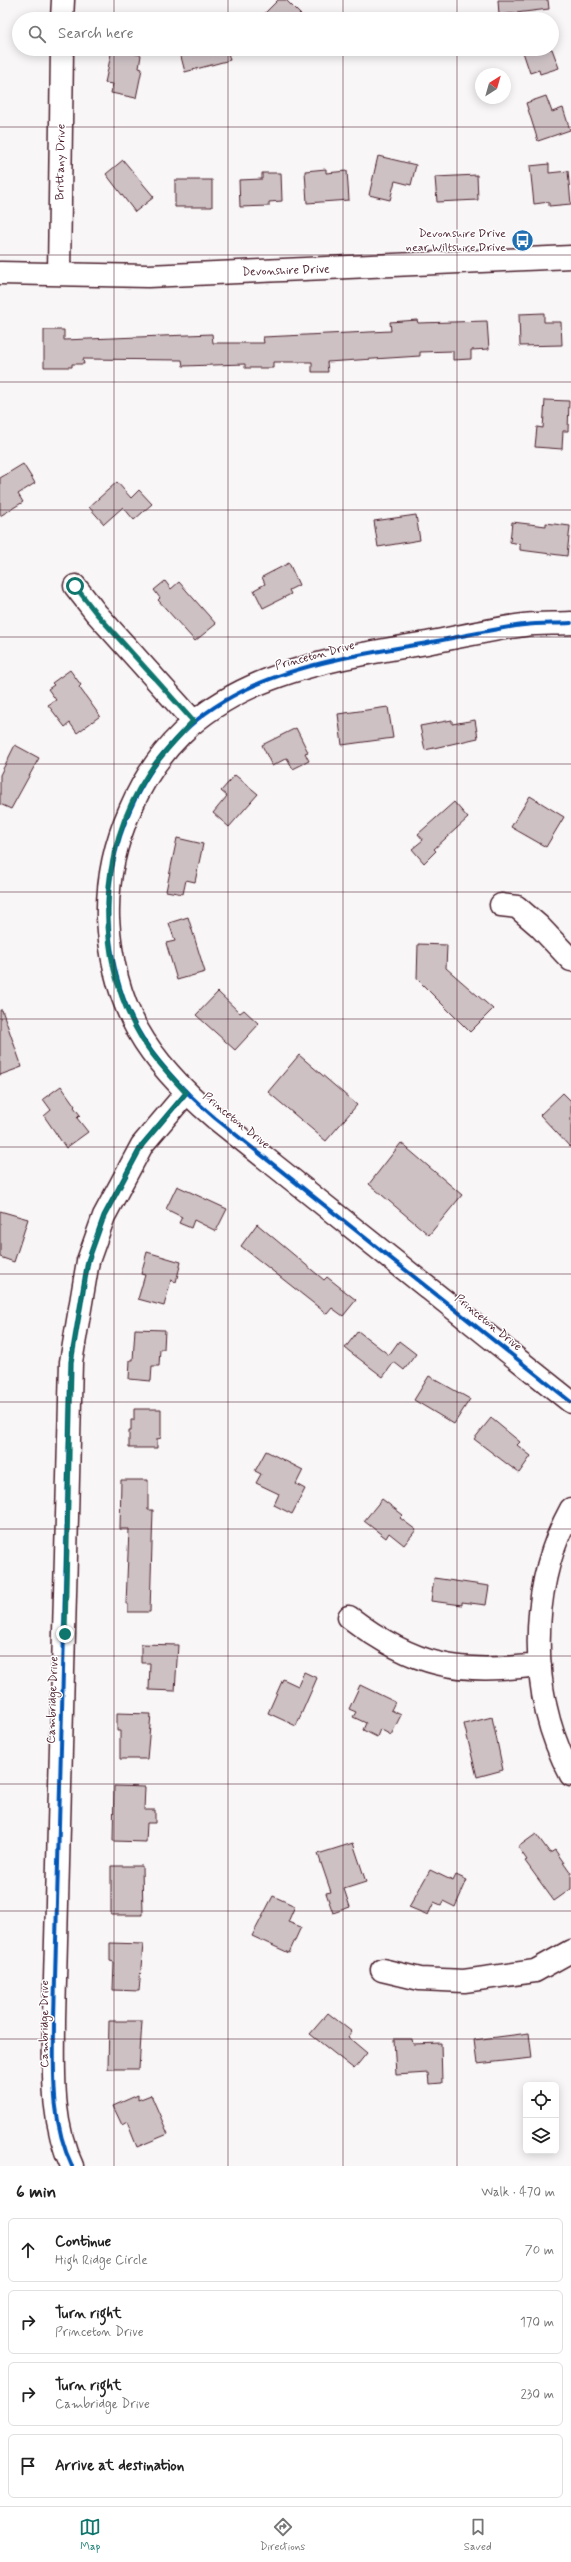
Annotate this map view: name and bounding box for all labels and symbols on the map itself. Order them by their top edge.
north arrow [475,68,511,104]
street label: Brittany Drive [52,124,70,200]
place label: Devonshire Drive near Wiltshire Drive [406,226,506,256]
bus stop icon: Devonshire Drive near Wiltshire Drive [509,228,535,254]
street label: Devonshire Drive [242,261,330,281]
route start [66,577,84,595]
street label: Princeton Drive [273,638,357,674]
street label: Princeton Drive [199,1089,273,1153]
street label: Princeton Drive [451,1291,525,1355]
route end [56,1625,74,1643]
street label: Cambridge Drive [43,1656,63,1744]
street label: Cambridge Drive [37,1980,53,2068]

